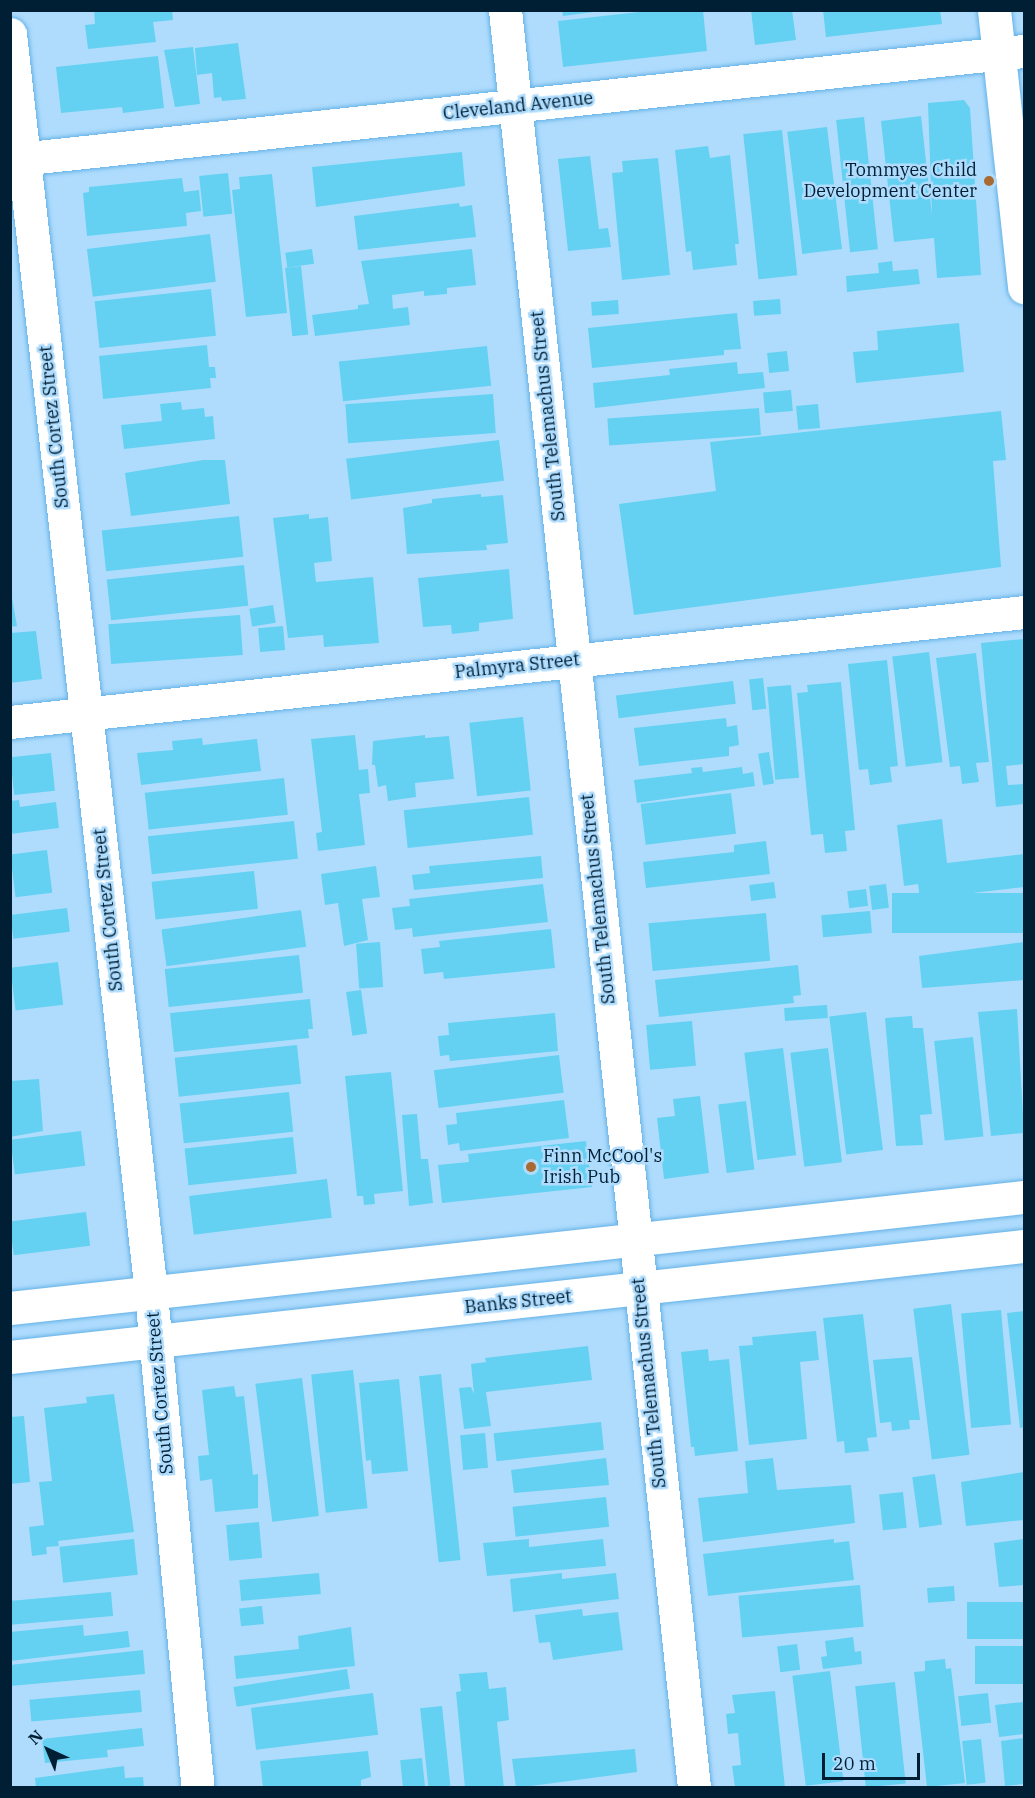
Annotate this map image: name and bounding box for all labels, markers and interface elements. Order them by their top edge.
street label: Cleveland Avenue [442,87,594,125]
place label: Tommyes Child Development Center [804,160,977,202]
marker: Tommyes Child Development Center [982,174,996,188]
street label: South Telemachus Street [526,310,570,522]
street label: South Cortez Street [35,345,73,509]
street label: Palmyra Street [454,649,580,683]
street label: South Telemachus Street [576,793,620,1005]
street label: South Cortez Street [89,828,127,992]
place label: Finn McCool's Irish Pub [543,1146,662,1188]
marker: Finn McCool's Irish Pub [524,1160,538,1174]
street label: South Telemachus Street [627,1277,671,1489]
street label: Banks Street [463,1286,573,1318]
street label: South Cortez Street [142,1311,178,1475]
north arrow [18,1720,78,1780]
text: N [24,1725,47,1749]
scale bar [825,1741,922,1779]
text: 20 m [833,1752,876,1775]

